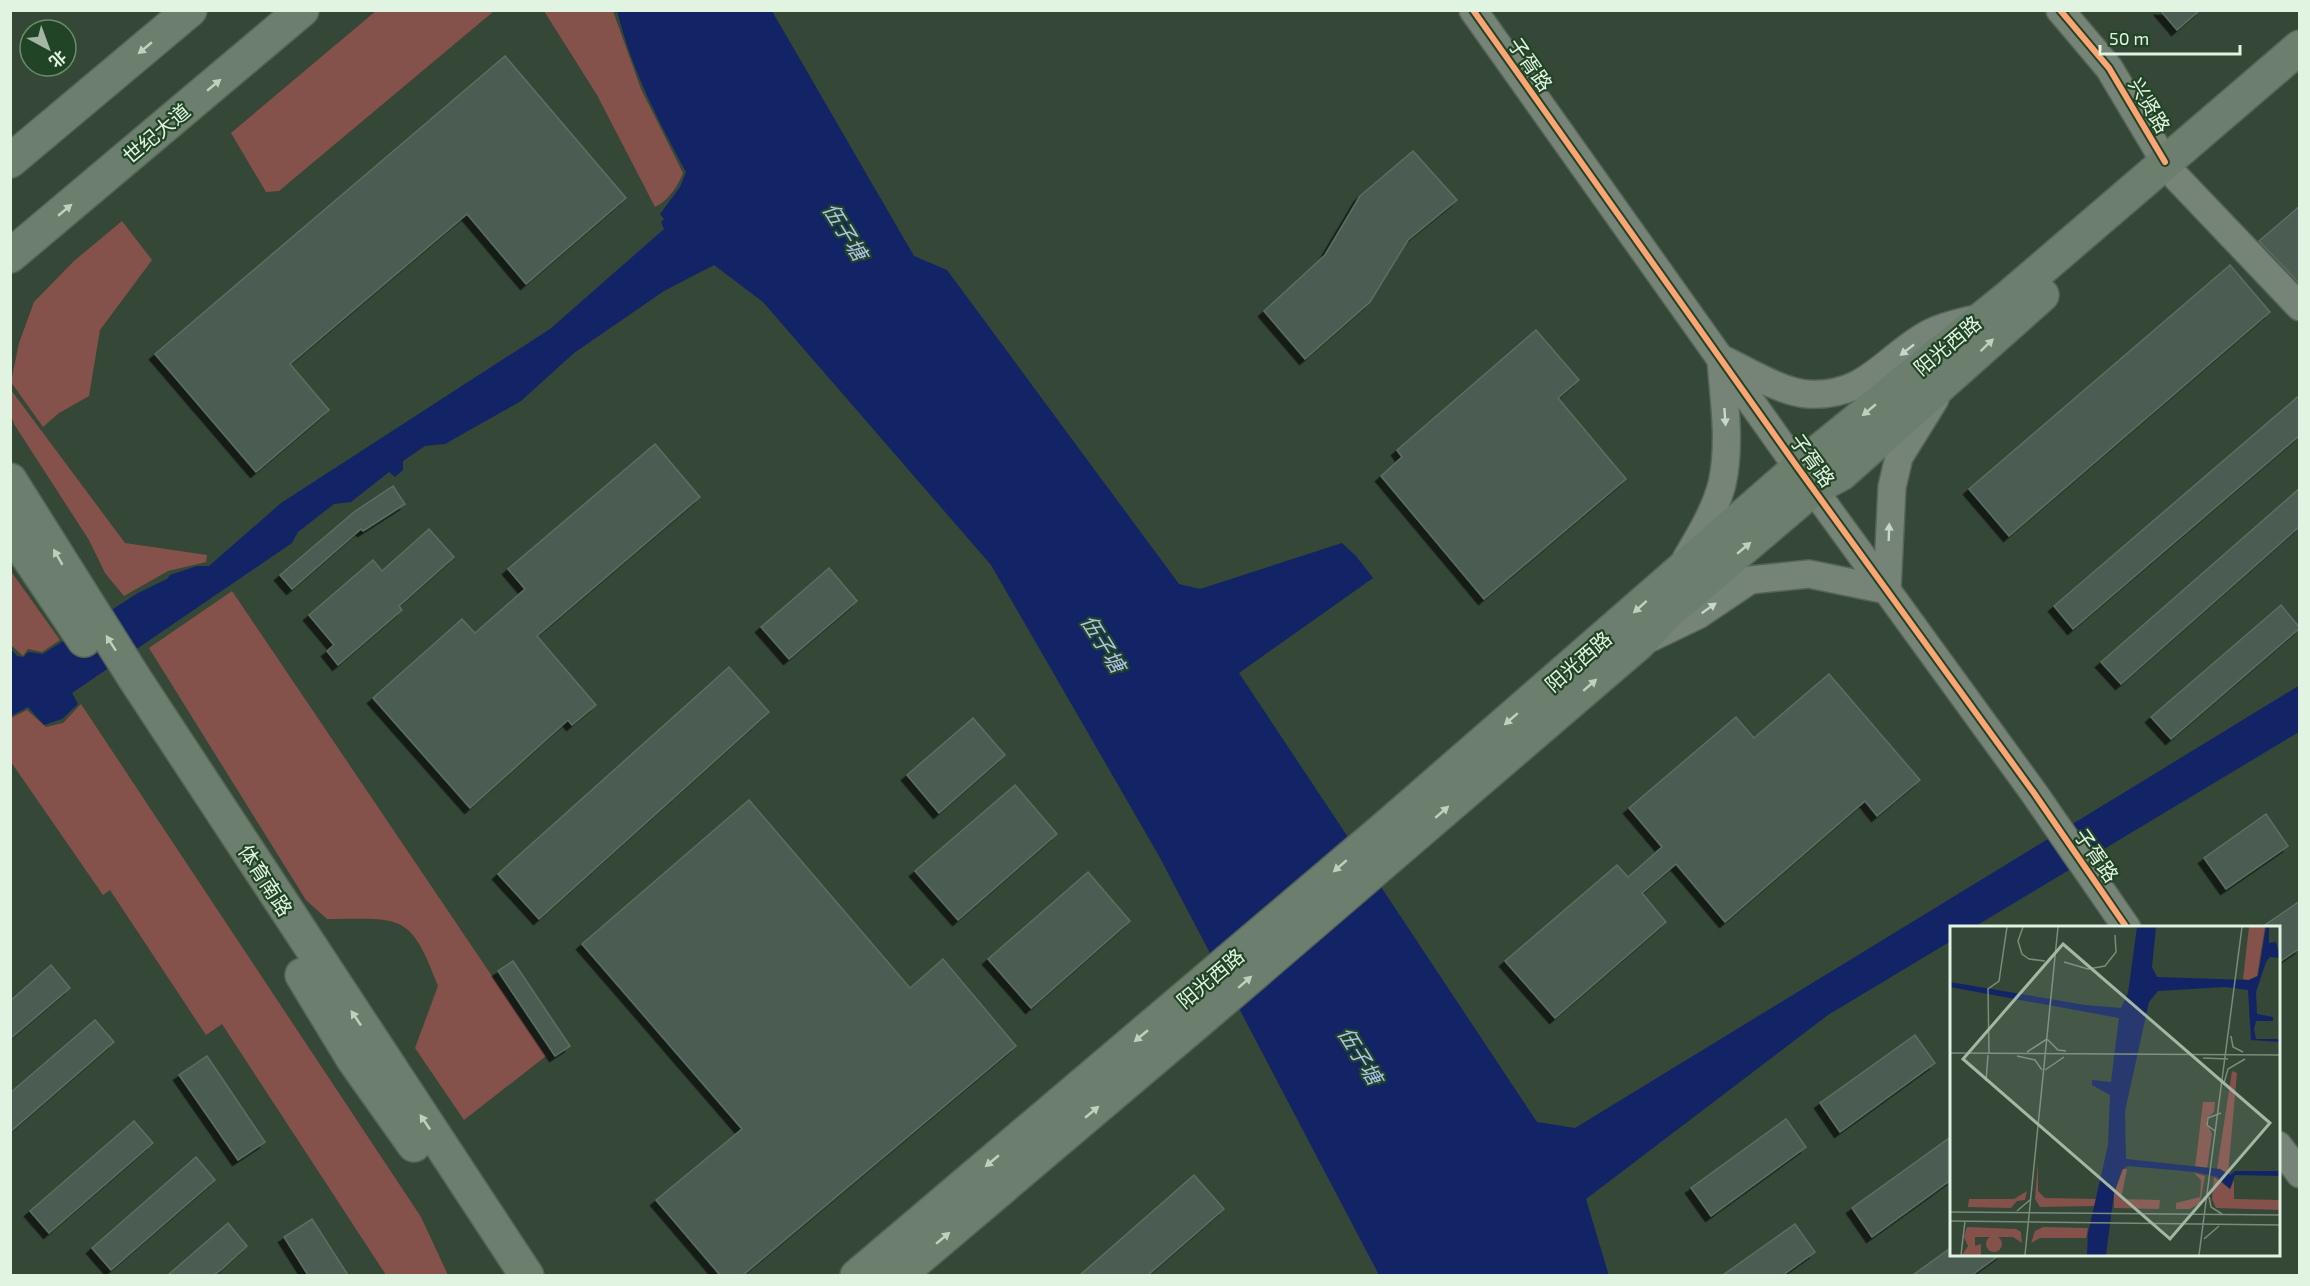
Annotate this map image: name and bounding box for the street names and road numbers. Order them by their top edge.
street label: 子胥路 [1504,33,1558,95]
street label: 兴贤路 [2124,73,2176,137]
street label: 世纪大道 [118,98,194,168]
street label: 阳光西路 [1909,310,1985,380]
street label: 子胥路 [1786,429,1840,491]
street label: 阳光西路 [1540,626,1616,696]
street label: 子胥路 [2070,824,2124,886]
street label: 体育南路 [234,840,298,920]
street label: 阳光西路 [1172,943,1248,1013]

